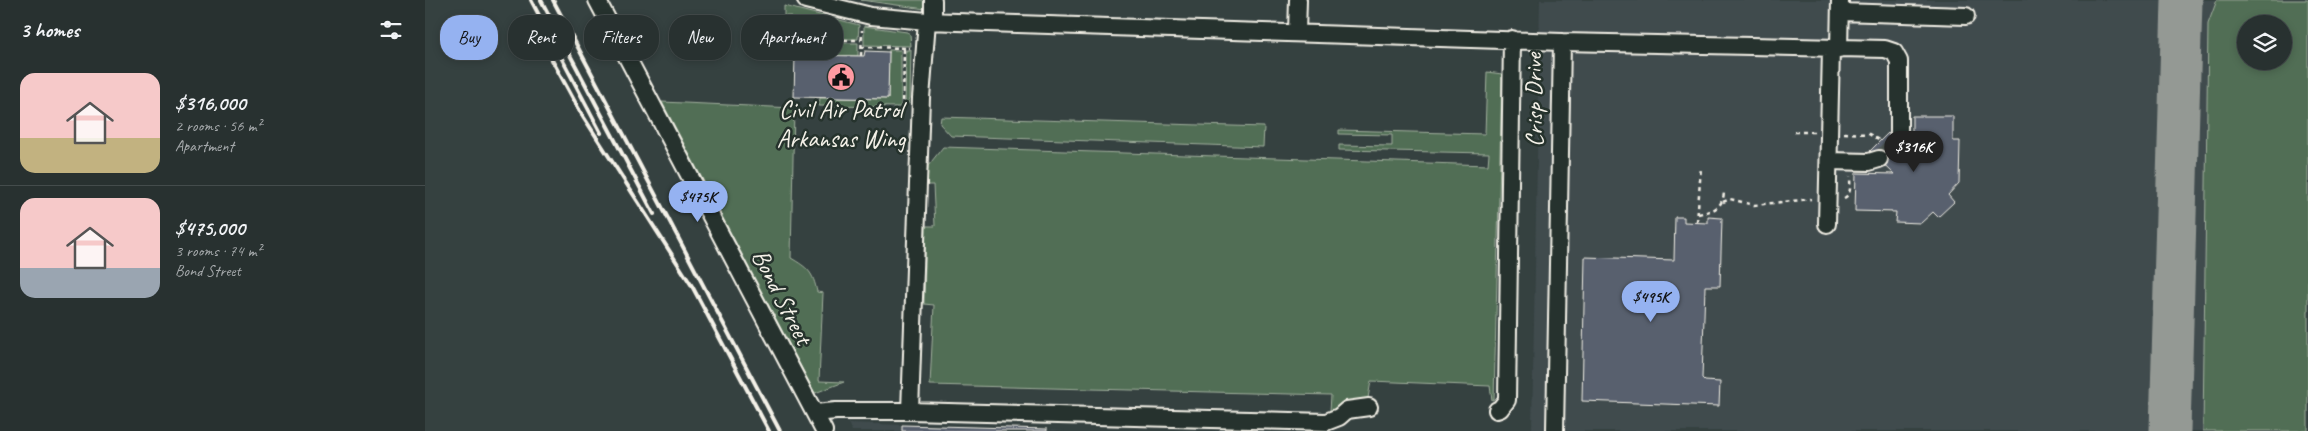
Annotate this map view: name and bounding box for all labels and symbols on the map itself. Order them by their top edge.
street label: Crisp Drive [1517,51,1551,147]
public building icon: Civil Air Patrol Arkansas Wing [826,62,856,92]
place label: Civil Air Patrol Arkansas Wing [777,94,908,155]
pin: $316K [1879,130,1949,173]
pin: $475K [663,180,733,223]
street label: Bond Street [744,244,821,353]
pin: $495K [1616,280,1686,323]

